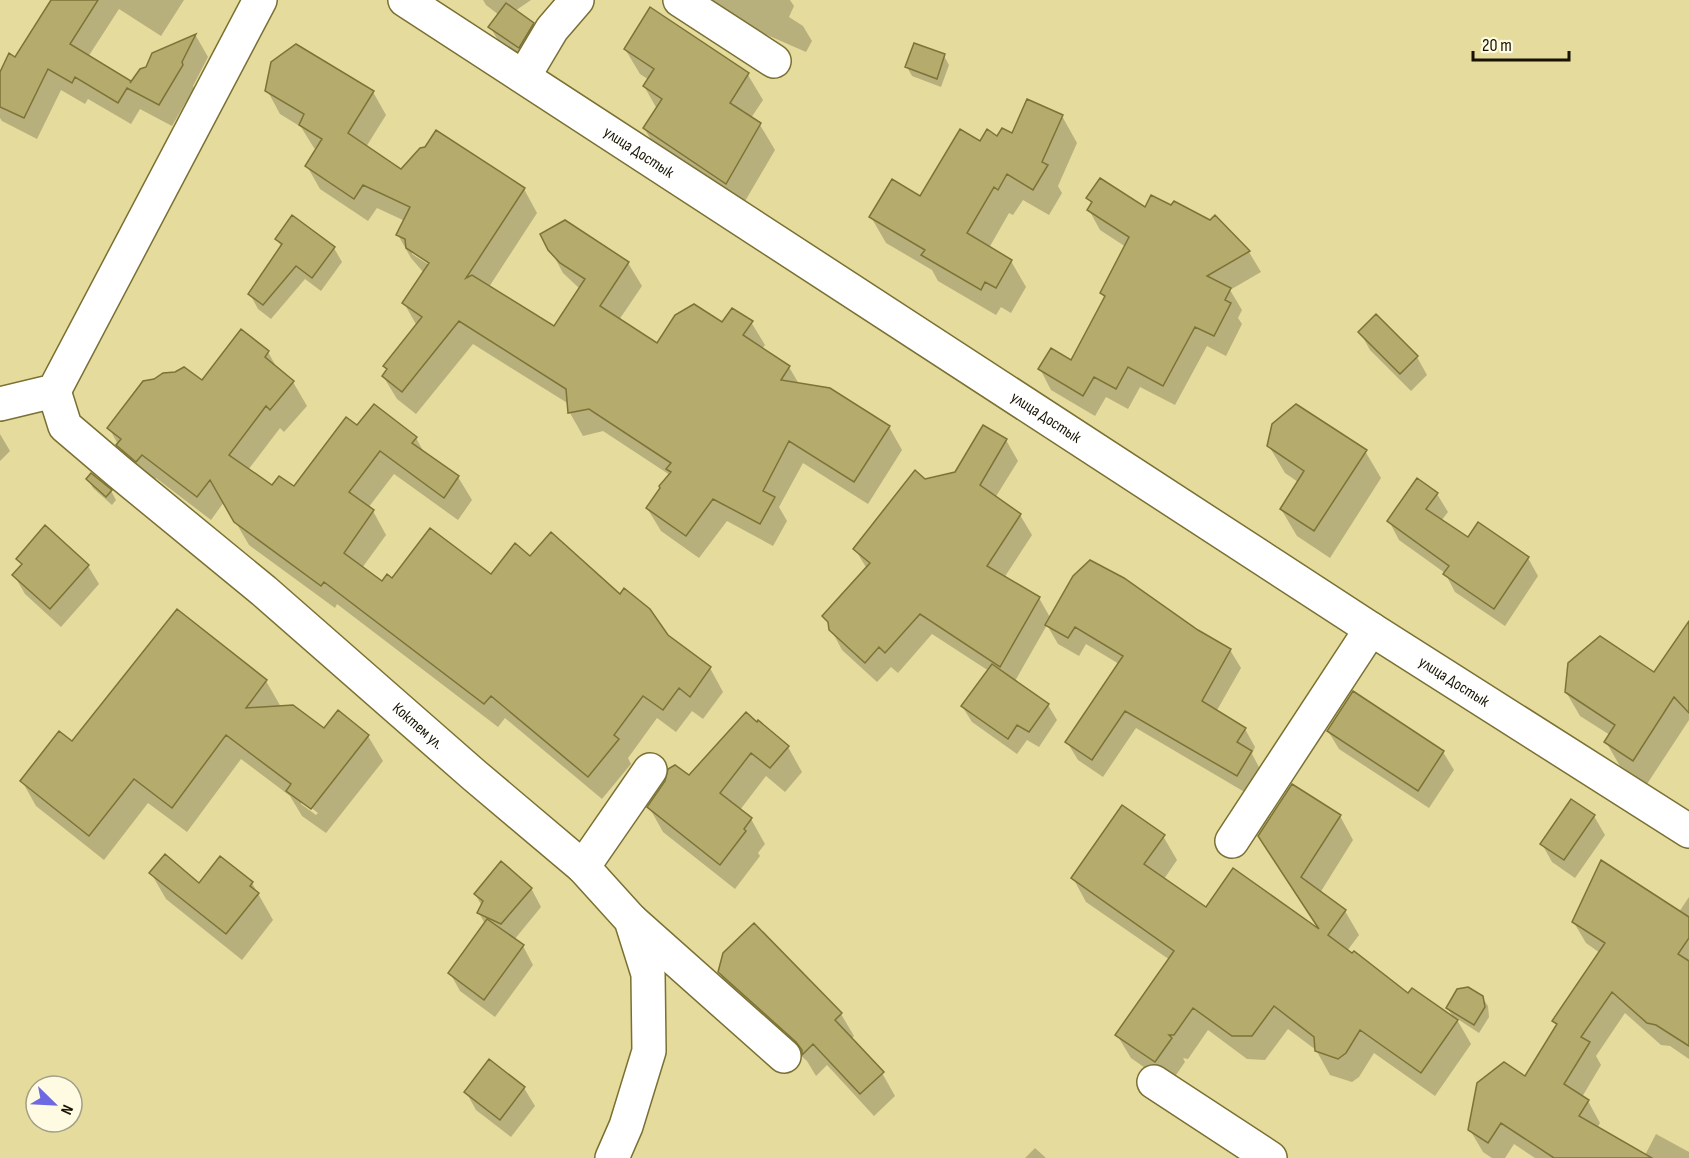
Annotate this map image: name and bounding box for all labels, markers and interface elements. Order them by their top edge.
scale bar [1473,24,1569,62]
text: 20 m [1482,35,1512,56]
street label: улица Достык [600,122,678,183]
street label: улица Достык [1007,388,1086,448]
street label: улица Достык [1415,652,1494,712]
street label: Коктем ул. [389,699,447,753]
north arrow [24,1074,84,1134]
text: N [56,1102,77,1117]

